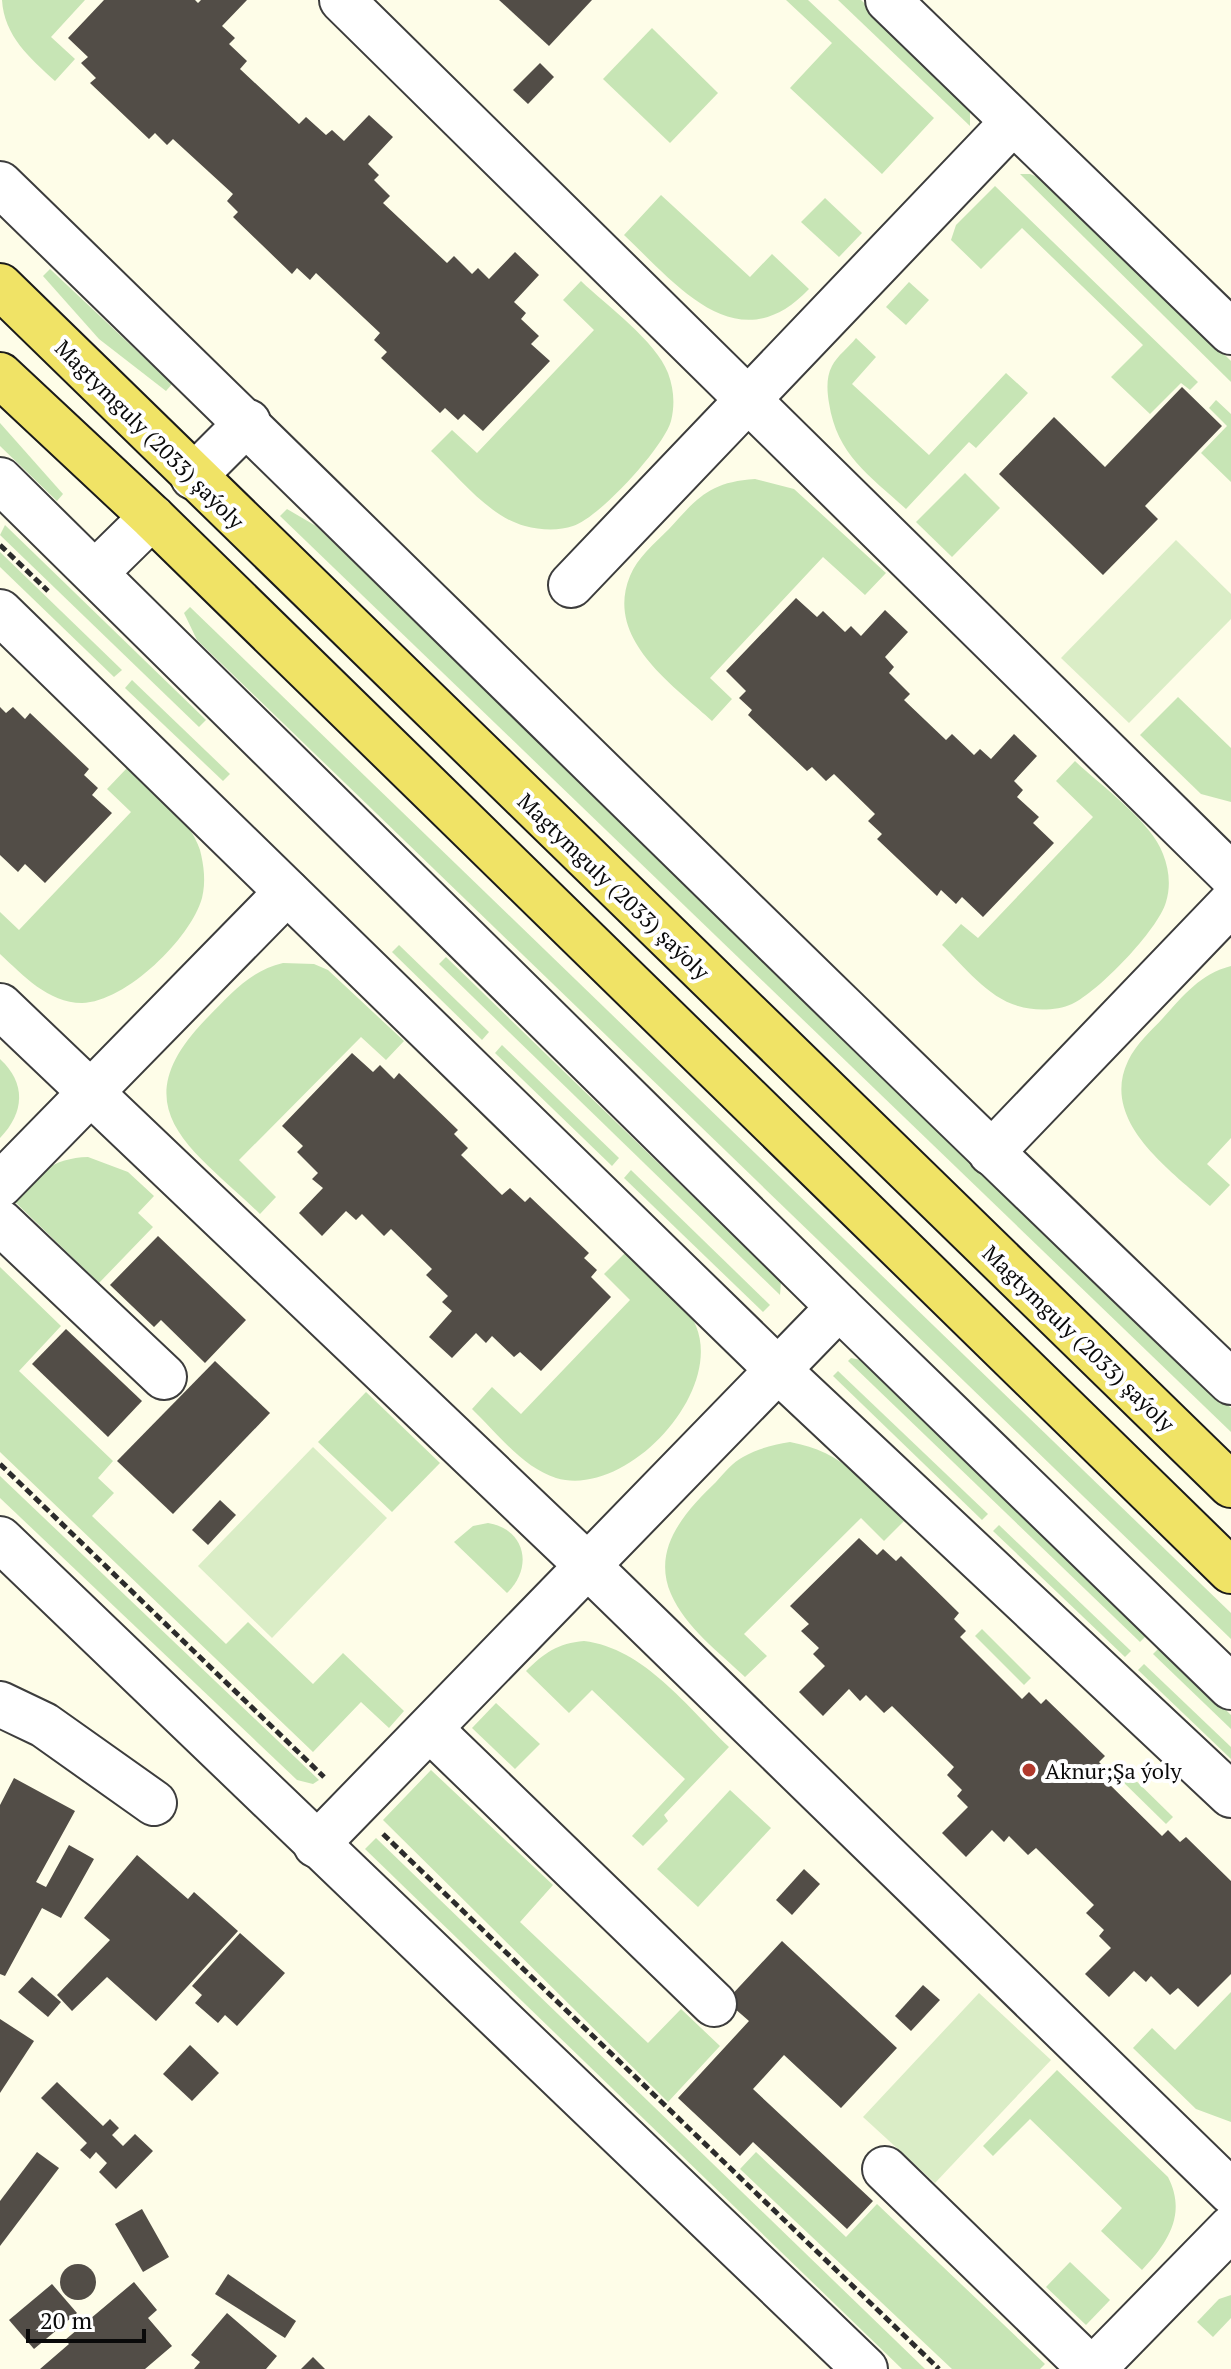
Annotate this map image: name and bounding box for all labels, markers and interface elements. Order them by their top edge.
street label: Magtymguly (2033) şaýoly [49,333,251,535]
street label: Magtymguly (2033) şaýoly [512,787,717,986]
street label: Magtymguly (2033) şaýoly [977,1239,1182,1438]
place label: Aknur;Şa ýoly [1045,1756,1183,1785]
marker: Aknur;Şa ýoly [1020,1761,1038,1779]
scale bar [28,2293,144,2343]
text: 20 m [40,2304,92,2336]

